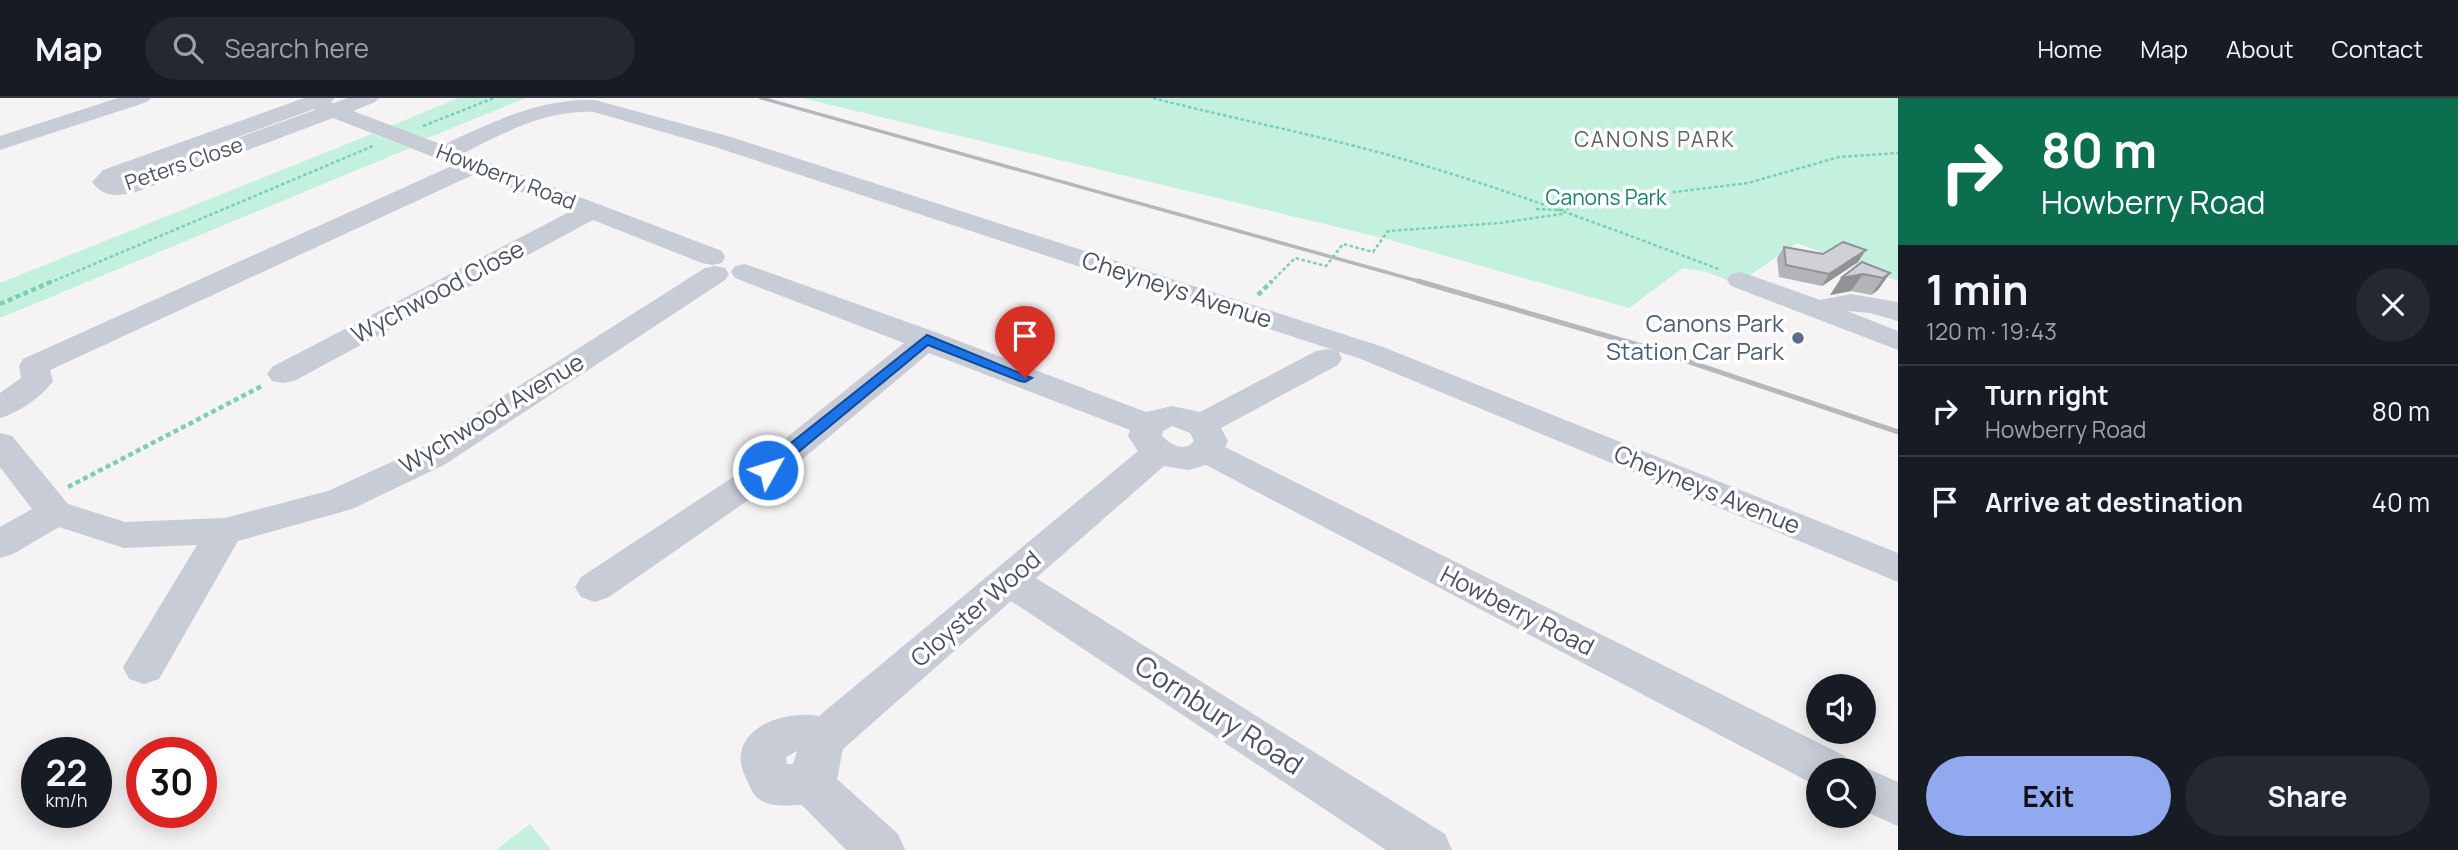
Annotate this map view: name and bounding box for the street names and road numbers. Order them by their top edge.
street label: Peters Close [121,130,246,196]
street label: Howberry Road [433,137,580,216]
street label: Wychwood Close [345,231,529,350]
street label: Cheyneys Avenue [1078,242,1277,335]
street label: Wychwood Avenue [393,345,590,481]
street label: Cheyneys Avenue [1610,436,1806,541]
street label: Cloyster Wood [903,542,1047,673]
street label: Howberry Road [1435,557,1600,663]
street label: Cornbury Road [1128,646,1311,783]

